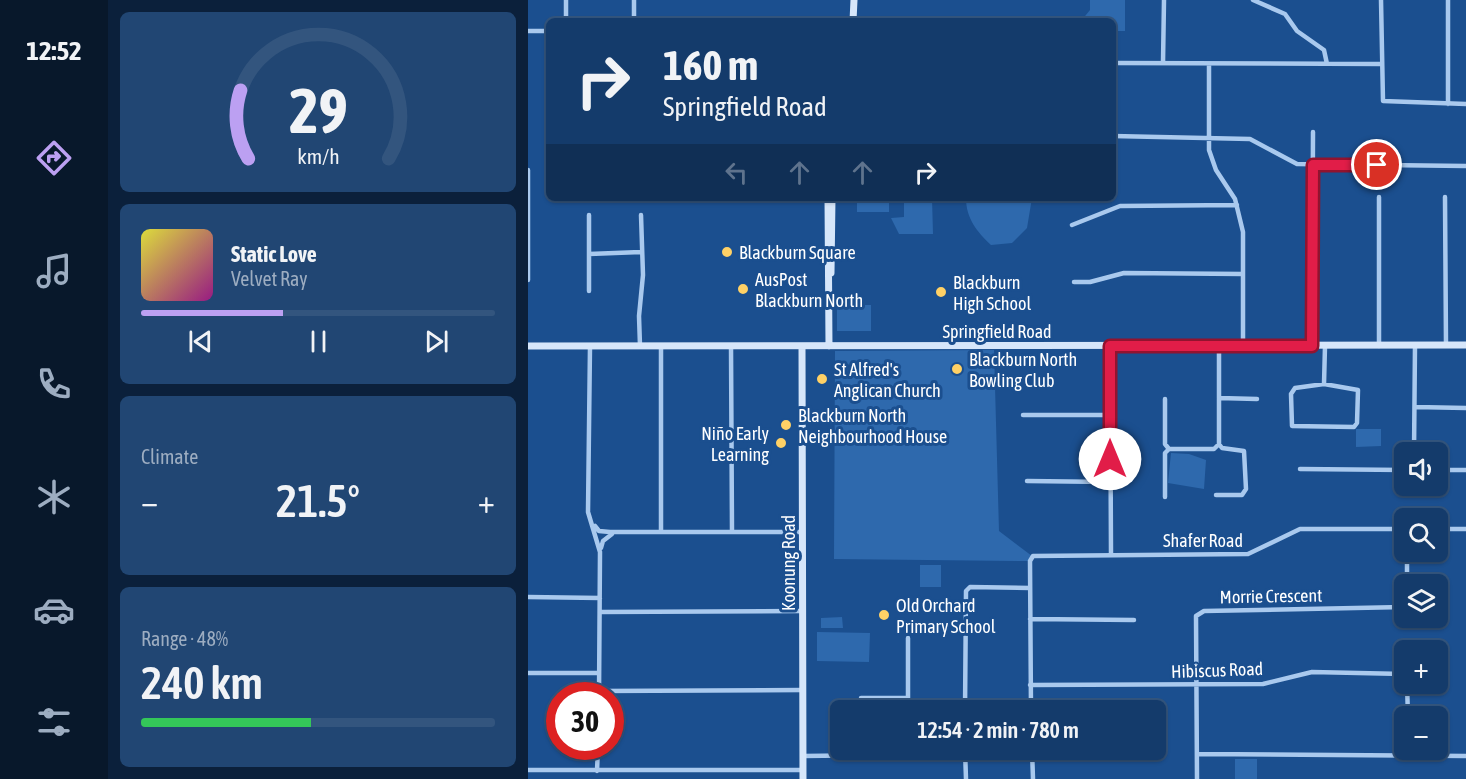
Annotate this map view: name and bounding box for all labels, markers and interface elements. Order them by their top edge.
text: 12:52 [26,35,82,66]
text: 160 m [663,41,758,89]
icon: right [564,42,642,120]
text: 29 [289,75,347,146]
text: Springfield Road [663,91,827,122]
icon: directions [33,137,75,179]
pin [1351,139,1402,190]
text: km/h [297,144,339,169]
icon: arrive [1360,148,1393,181]
icon: left [720,156,753,189]
icon: ahead [783,156,816,189]
icon: ahead [846,156,879,189]
icon: right [909,156,942,189]
text: Static Love [231,241,317,267]
place label: Blackburn Square [739,242,856,263]
marker: Blackburn Square [720,245,734,259]
icon: music [33,250,75,292]
text: Velvet Ray [231,267,308,290]
place label: AusPost Blackburn North [755,269,863,311]
place label: Blackburn High School [953,272,1031,314]
marker: AusPost Blackburn North [736,282,750,296]
marker: Blackburn High School [934,285,948,299]
street label: Springfield Road [942,321,1052,342]
icon: previous [184,325,217,358]
icon: pause [302,325,335,358]
icon: next [420,325,453,358]
place label: Blackburn North Bowling Club [969,349,1077,391]
place label: St Alfred's Anglican Church [834,359,941,401]
marker: Blackburn North Bowling Club [950,362,964,376]
icon: phone [33,363,75,405]
marker: St Alfred's Anglican Church [815,372,829,386]
place label: Blackburn North Neighbourhood House [798,405,947,447]
marker: Blackburn North Neighbourhood House [779,418,793,432]
place label: Niño Early Learning [701,423,769,465]
position arrow [1078,427,1142,491]
marker: Niño Early Learning [774,436,788,450]
map controls [1394,442,1448,760]
button: sound [1394,442,1448,496]
text: Climate [141,445,198,468]
text: 21.5° [276,475,360,527]
icon: climate [33,476,75,518]
text: − [141,482,158,520]
text: + [478,482,495,520]
button: search [1394,508,1448,562]
street label: Koonung Road [778,515,799,611]
street label: Shafer Road [1163,530,1243,551]
button: layers [1394,574,1448,628]
street label: Morrie Crescent [1220,585,1322,607]
icon: car [33,589,75,631]
place label: Old Orchard Primary School [896,595,996,637]
marker: Old Orchard Primary School [877,608,891,622]
text: Range · 48% [141,627,228,650]
button: + [1394,640,1448,694]
text: 240 km [141,657,263,709]
street label: Hibiscus Road [1171,658,1263,682]
speed limit sign: 30 [546,682,624,760]
icon: filters [33,701,75,743]
button: − [1394,706,1448,760]
text: 12:54 · 2 min · 780 m [917,717,1079,743]

